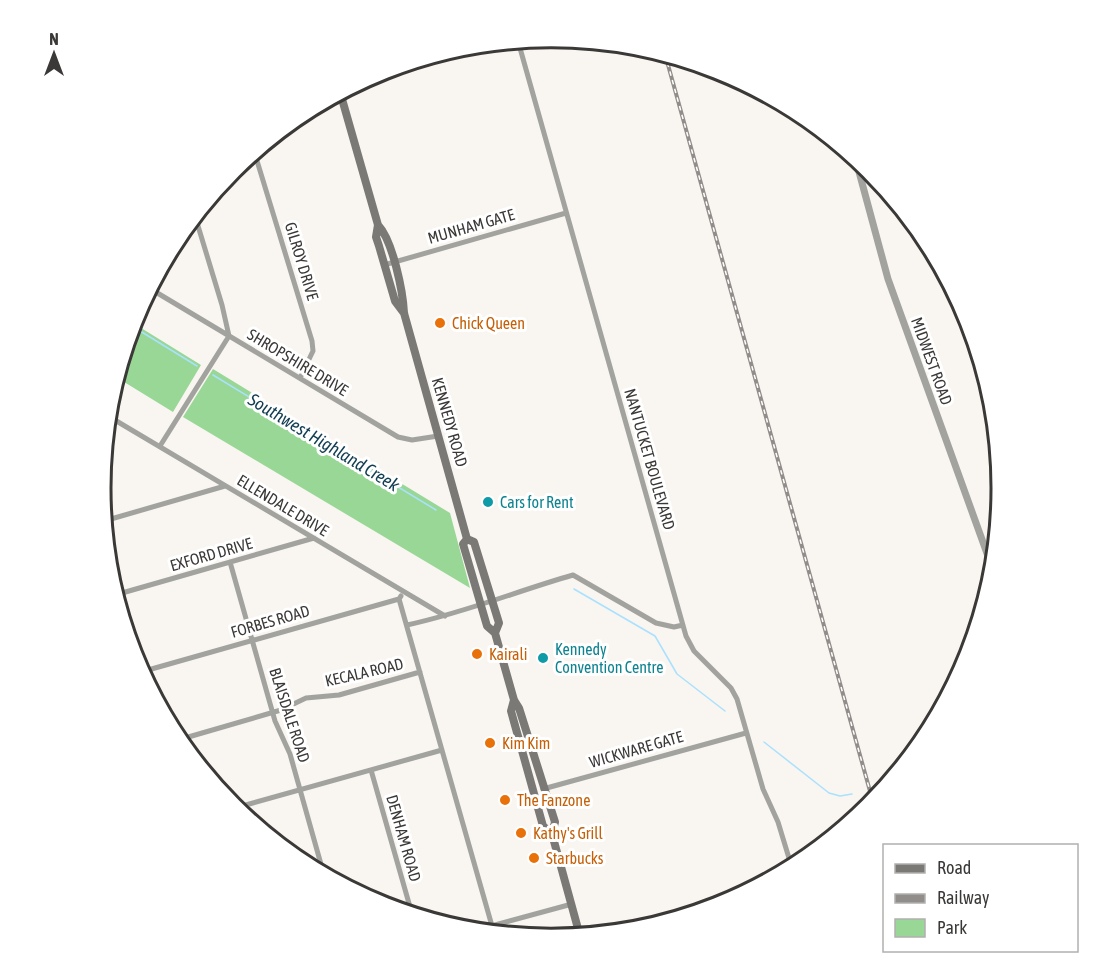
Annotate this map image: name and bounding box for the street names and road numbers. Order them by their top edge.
street label: MUNHAM GATE [426,205,517,247]
street label: GILROY DRIVE [282,220,322,302]
street label: MIDWEST ROAD [908,315,956,407]
street label: SHROPSHIRE DRIVE [245,325,352,399]
street label: KENNEDY ROAD [429,375,471,469]
street label: NANTUCKET BOULEVARD [621,386,679,532]
street label: ELLENDALE DRIVE [234,471,332,539]
street label: EXFORD DRIVE [168,534,254,574]
street label: FORBES ROAD [229,601,311,641]
street label: KECALA ROAD [323,654,405,690]
street label: BLAISDALE ROAD [266,665,314,765]
street label: WICKWARE GATE [587,727,685,771]
street label: DENHAM ROAD [383,793,425,883]

